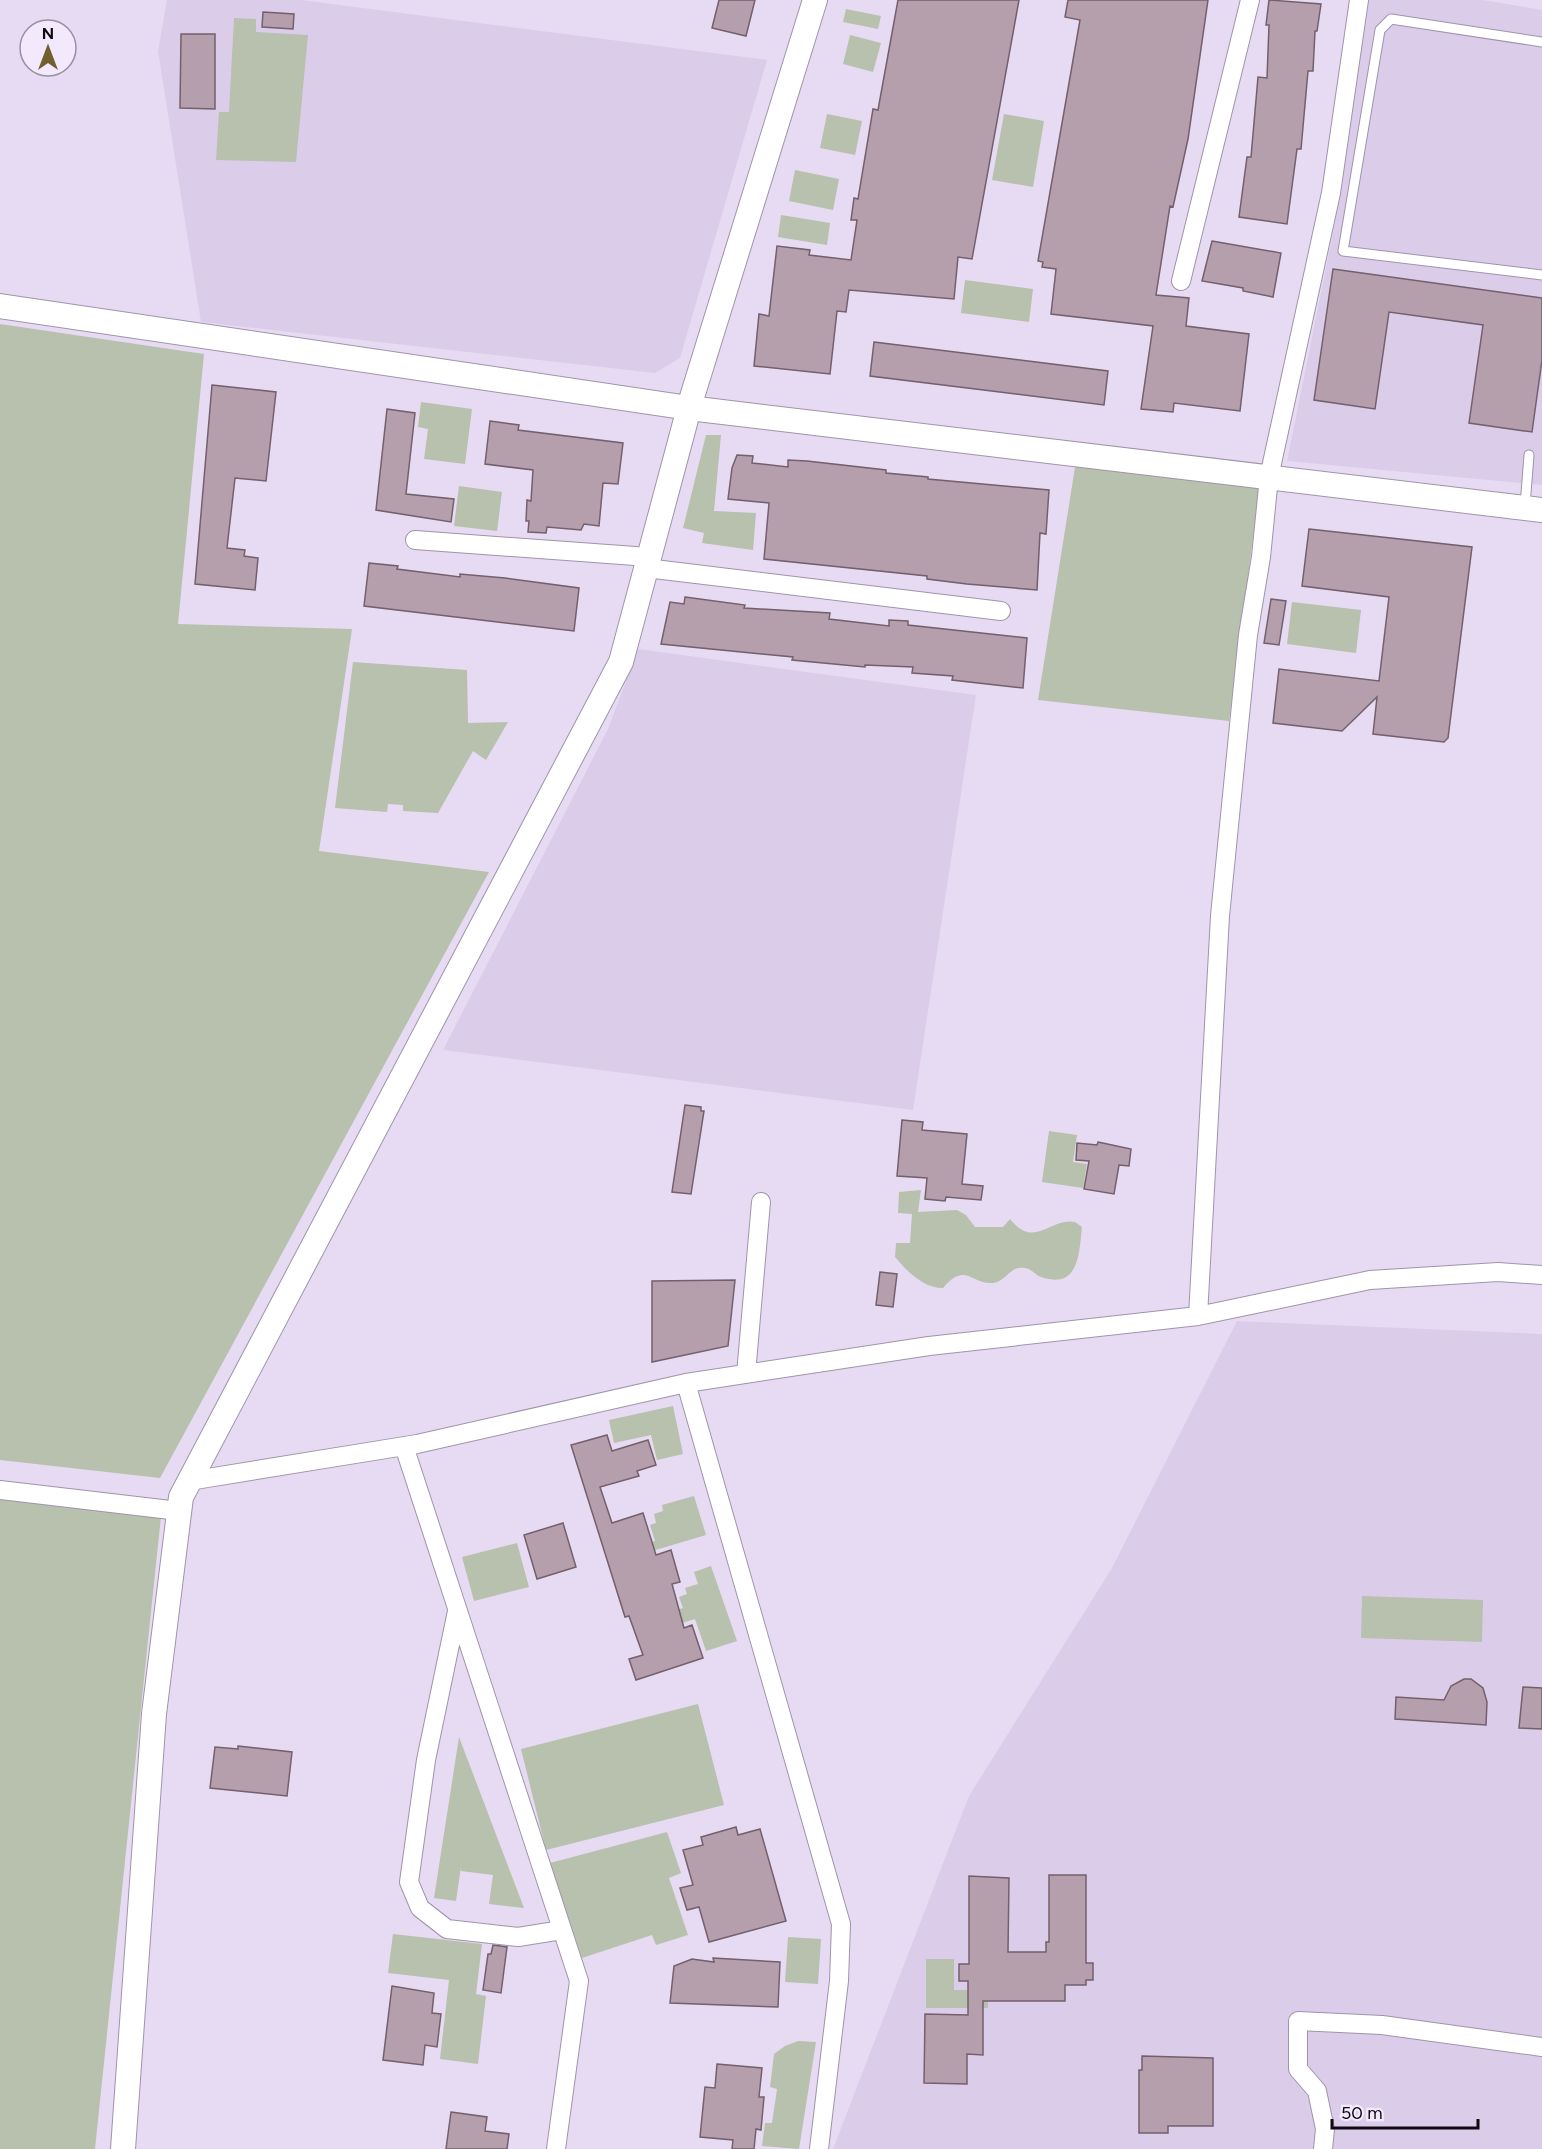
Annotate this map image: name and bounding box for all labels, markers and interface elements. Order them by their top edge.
north arrow [18,18,78,78]
text: N [42,24,54,43]
scale bar [1332,2092,1478,2130]
text: 50 m [1341,2102,1383,2124]

